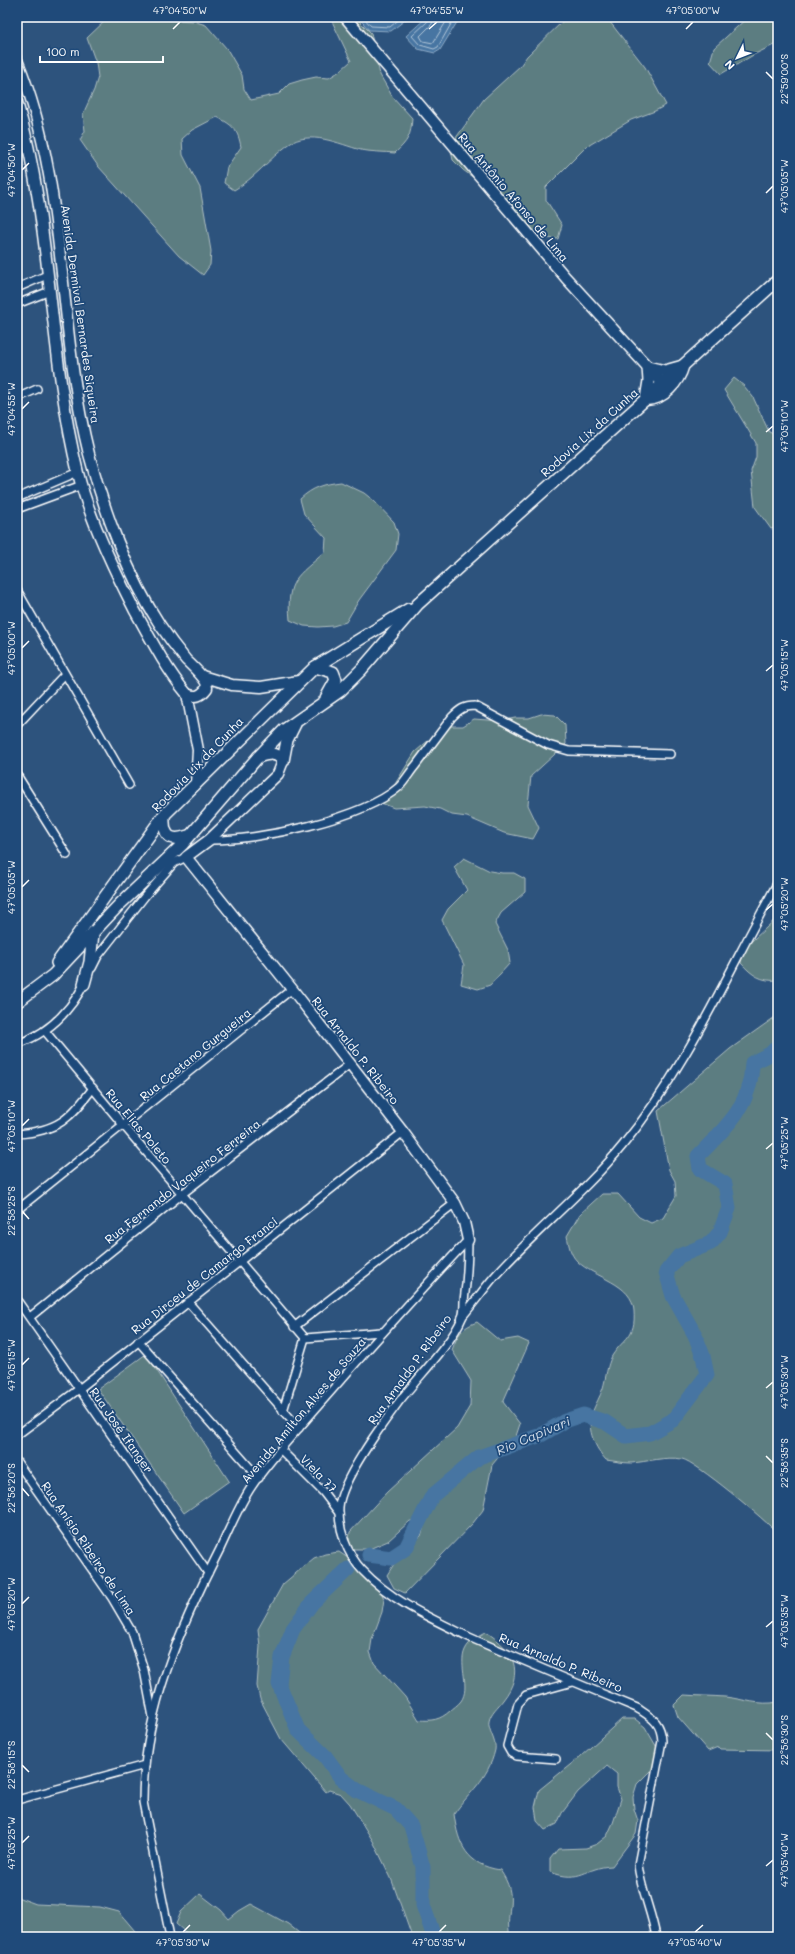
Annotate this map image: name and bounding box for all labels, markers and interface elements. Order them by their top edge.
text: 47°04'50"W [153,3,207,17]
text: 47°04'55"W [410,3,464,17]
text: 47°05'00"W [666,3,720,17]
scale bar [40,38,163,64]
north arrow [717,38,757,78]
text: 100 m [46,43,80,59]
text: 22°59'00"S [777,53,791,104]
text: N [721,57,738,73]
street label: Rua Antônio Afonso de Lima [455,129,573,265]
text: 47°04'50"W [4,143,18,197]
text: 47°05'05"W [777,159,791,213]
street label: Avenida Dermival Bernardes Siqueira [58,204,104,424]
text: 47°04'55"W [4,382,18,436]
street label: Rodovia Lix da Cunha [537,384,641,480]
text: 47°05'10"W [777,400,791,452]
text: 47°05'00"W [4,621,18,675]
text: 47°05'15"W [777,639,791,691]
street label: Rodovia Lix da Cunha [148,713,246,815]
text: 47°05'05"W [4,860,18,914]
text: 47°05'20"W [777,877,791,931]
street label: Rua Arnaldo P. Ribeiro [309,993,403,1107]
street label: Rua Caetano Gurgueira [136,1004,254,1104]
street label: Rua Elias Poleto [103,1085,175,1167]
text: 47°05'10"W [4,1100,18,1152]
street label: Rua Fernando Vaqueiro Ferreira [101,1115,263,1247]
text: 47°05'25"W [777,1116,791,1170]
text: 22°58'25"S [4,1186,18,1236]
street label: Rua Dirceu de Camargo Franci [127,1213,281,1337]
street label: Rua Arnaldo P. Ribeiro [364,1311,454,1427]
street label: Avenida Amilton Alves de Souza [237,1334,369,1486]
text: 47°05'15"W [4,1339,18,1391]
text: 47°05'30"W [777,1355,791,1409]
street label: Rua José Ifanger [87,1384,157,1476]
water label: Rio Capivari [493,1412,573,1458]
text: 22°58'35"S [777,1438,791,1488]
street label: Viela 77 [297,1451,341,1496]
text: 22°58'20"S [4,1463,18,1513]
street label: Rua Anísio Ribeiro de Lima [38,1478,140,1618]
text: 47°05'20"W [4,1577,18,1631]
text: 47°05'35"W [777,1594,791,1648]
street label: Rua Arnaldo P. Ribeiro [497,1629,625,1695]
text: 22°58'30"S [777,1715,791,1765]
text: 22°58'15"S [4,1740,18,1789]
text: 47°05'25"W [4,1816,18,1870]
text: 47°05'40"W [777,1833,791,1887]
text: 47°05'30"W [156,1935,210,1949]
text: 47°05'35"W [412,1935,466,1949]
text: 47°05'40"W [668,1935,722,1949]

